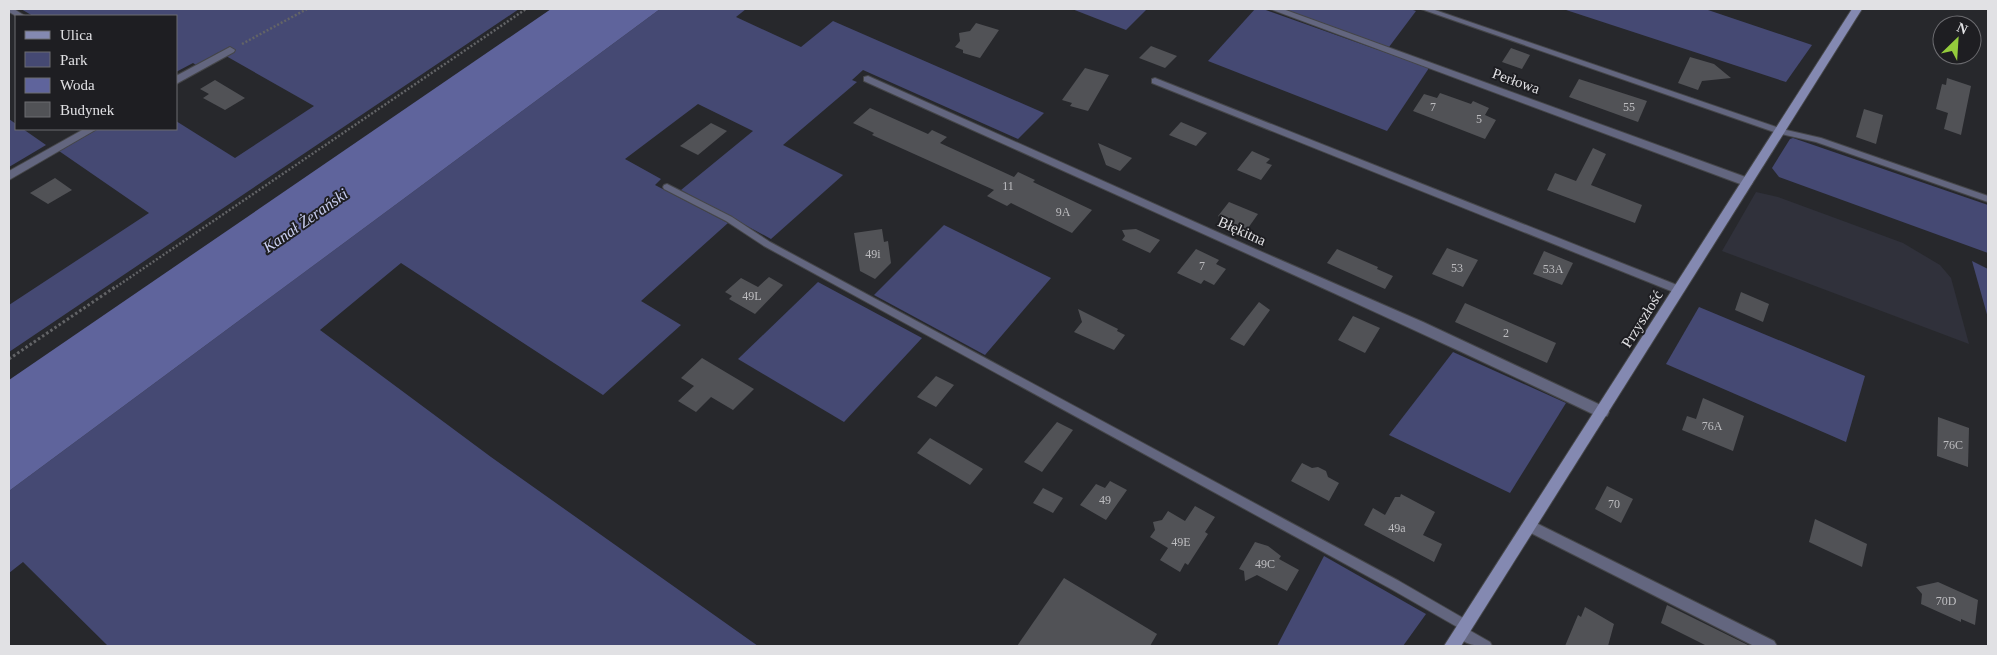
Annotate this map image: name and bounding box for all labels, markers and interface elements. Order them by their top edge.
legend [15,15,178,130]
north arrow [1932,15,1982,65]
text: N [1955,20,1970,38]
text: Ulica [60,27,93,43]
text: Park [60,52,88,68]
street label: Perłowa [1490,65,1542,97]
text: Woda [60,77,95,93]
house number: 7 [1430,100,1436,114]
house number: 55 [1623,100,1635,114]
text: Budynek [60,102,115,118]
house number: 5 [1476,112,1482,126]
house number: 11 [1002,179,1014,193]
water label: Kanał Żerański [259,185,351,256]
house number: 9A [1056,205,1071,219]
street label: Błękitna [1216,213,1269,249]
house number: 49i [865,247,881,261]
house number: 7 [1199,259,1205,273]
house number: 53 [1451,261,1463,275]
house number: 53A [1543,262,1564,276]
street label: Przyszłość [1618,287,1666,350]
house number: 49L [742,289,762,303]
house number: 2 [1503,326,1509,340]
house number: 76A [1702,419,1723,433]
house number: 76C [1943,438,1963,452]
house number: 49 [1099,493,1111,507]
house number: 70 [1608,497,1620,511]
house number: 49a [1388,521,1406,535]
house number: 49E [1171,535,1191,549]
house number: 49C [1255,557,1275,571]
house number: 70D [1936,594,1957,608]

